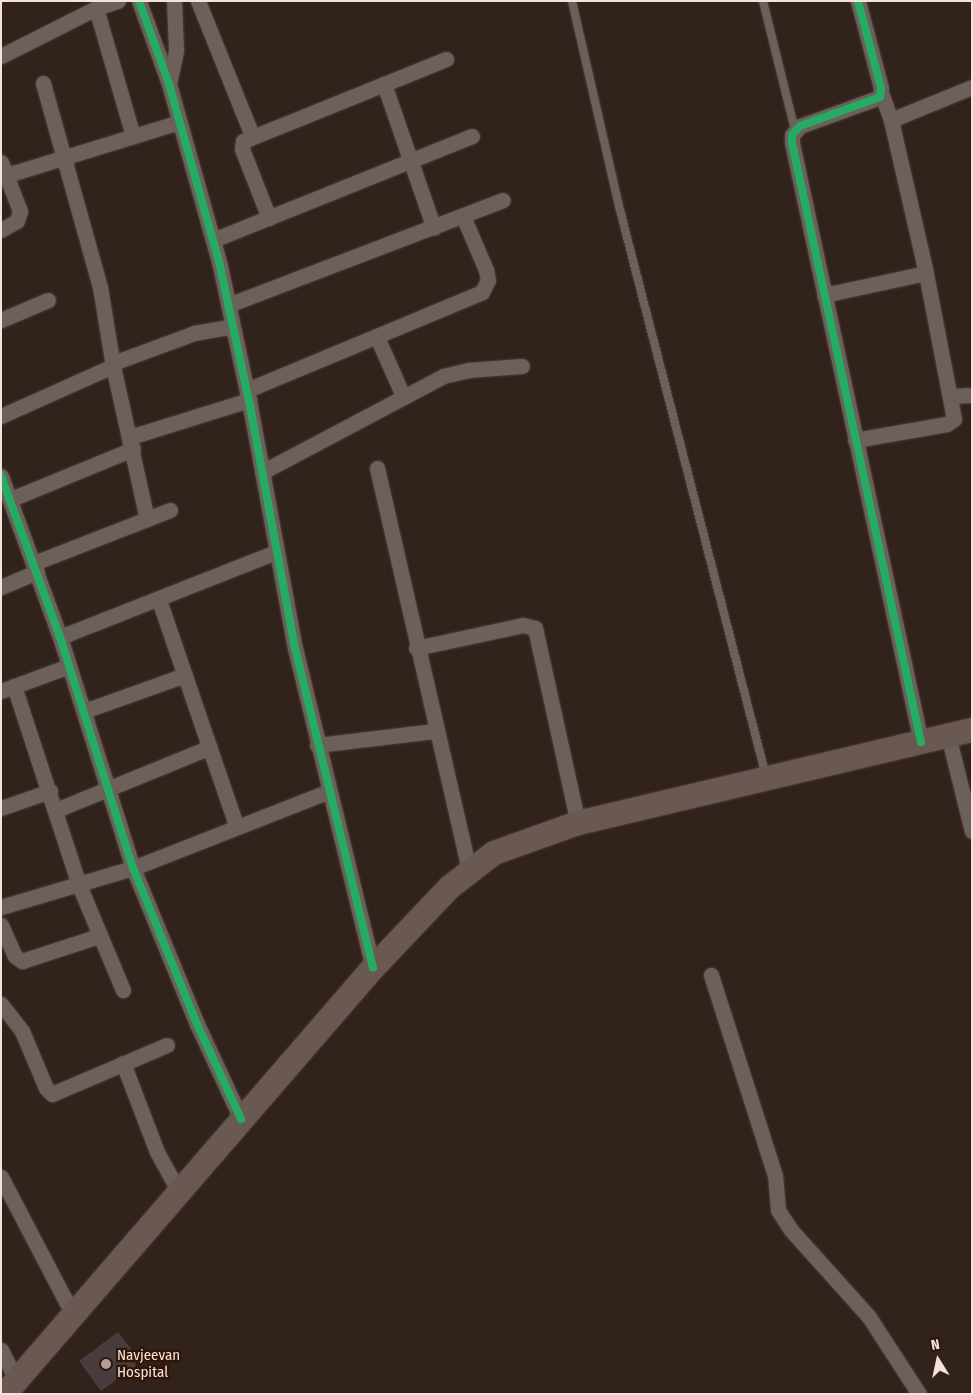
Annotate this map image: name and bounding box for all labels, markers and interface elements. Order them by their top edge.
north arrow [913,1335,963,1385]
text: N [930,1336,941,1354]
place label: Navjeevan Hospital [117,1346,180,1381]
marker: Navjeevan Hospital [99,1357,113,1371]

